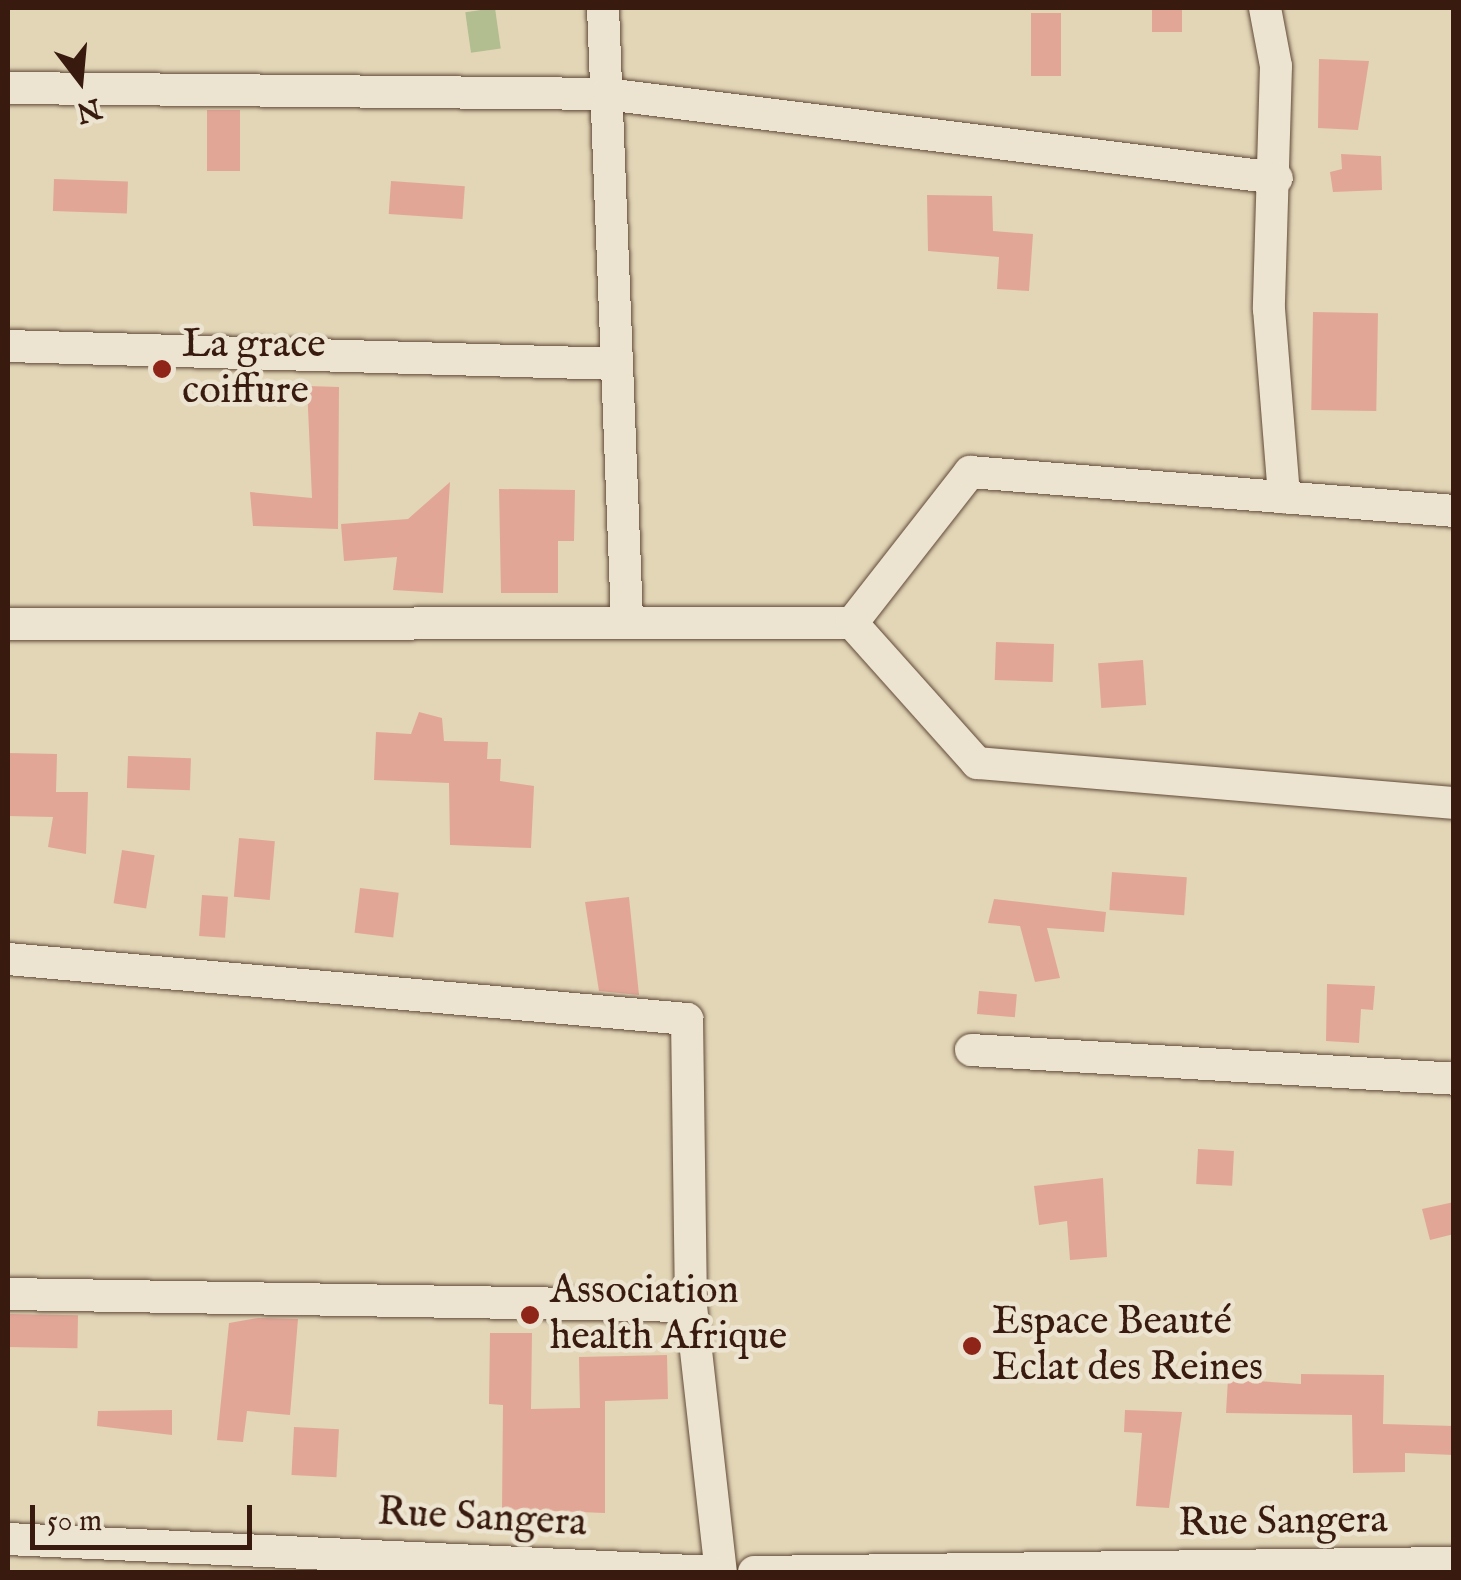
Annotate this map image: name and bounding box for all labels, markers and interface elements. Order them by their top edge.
north arrow [30,30,130,130]
text: N [72,89,105,129]
place label: La grace coiffure [182,322,326,416]
marker: La grace coiffure [151,358,173,380]
place label: Association health Afrique [550,1268,787,1362]
place label: Espace Beauté Eclat des Reines [992,1299,1263,1393]
marker: Association health Afrique [519,1304,541,1326]
marker: Espace Beauté Eclat des Reines [961,1335,983,1357]
scale bar [35,1485,258,1547]
street label: Rue Sangera [376,1490,588,1548]
street label: Rue Sangera [1178,1497,1388,1549]
text: 50 m [47,1503,102,1541]

